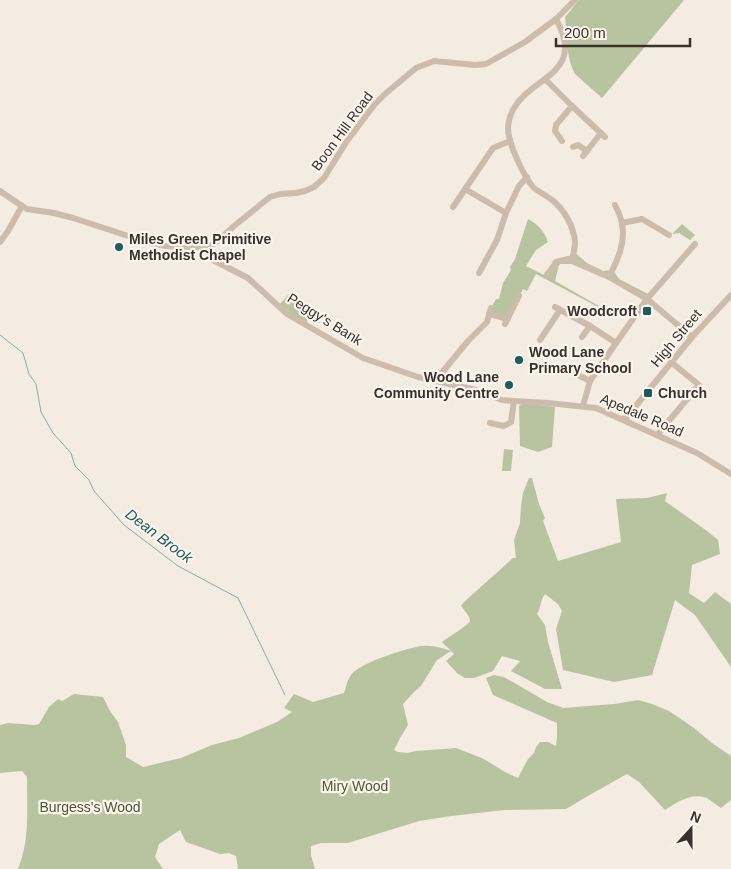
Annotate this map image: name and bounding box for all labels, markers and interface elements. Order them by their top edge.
scale bar [556,15,690,47]
text: 200 m [564,24,606,41]
street label: Boon Hill Road [308,89,376,173]
place label: Miles Green Primitive Methodist Chapel [129,231,272,263]
marker: Miles Green Primitive Methodist Chapel [113,241,125,253]
street label: Peggy's Bank [285,290,366,349]
place label: Woodcroft [567,303,637,319]
marker: Woodcroft [641,305,653,317]
street label: High Street [647,306,705,370]
place label: Wood Lane Primary School [529,344,632,376]
marker: Wood Lane Primary School [513,354,525,366]
place label: Wood Lane Community Centre [374,369,499,401]
marker: Wood Lane Community Centre [503,379,515,391]
place label: Church [658,385,707,401]
marker: Church [642,387,654,399]
street label: Apedale Road [598,390,686,440]
water label: Dean Brook [123,505,197,567]
park label: Miry Wood [322,778,388,794]
park label: Burgess's Wood [39,799,141,815]
north arrow [666,804,716,854]
text: N [688,808,703,826]

